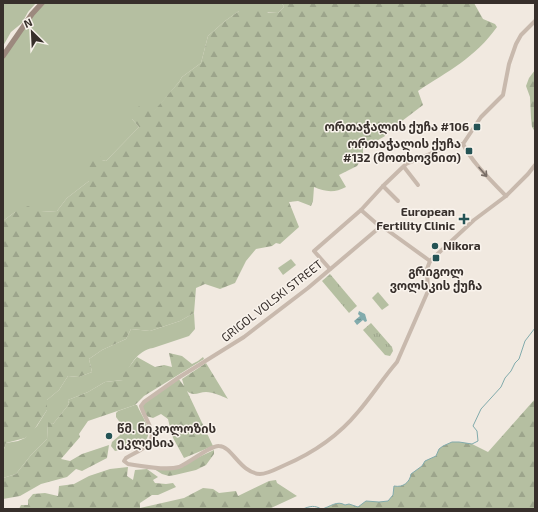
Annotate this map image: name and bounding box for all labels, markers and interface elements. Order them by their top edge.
north arrow [12,12,52,52]
text: N [21,15,34,30]
place label: ორთაჭალის ქუჩა #106 [325,119,469,135]
marker: ორთაჭალის ქუჩა #106 [472,122,482,132]
place label: ორთაჭალის ქუჩა #132 (მოთხოვნით) [343,136,461,165]
marker: ორთაჭალის ქუჩა #132 (მოთხოვნით) [464,146,474,156]
one-way arrow [479,166,488,177]
place label: European Fertility Clinic [376,204,455,233]
marker: European Fertility Clinic [458,213,470,225]
place label: Nikora [443,238,481,252]
marker: Nikora [430,241,440,251]
marker: გრიგოლ ვოლსკის ქუჩა [431,253,441,263]
street label: GRIGOL VOLSKI STREET [218,256,325,344]
place label: გრიგოლ ვოლსკის ქუჩა [390,264,482,294]
place label: წმ. ნიკოლოზის ეკლესია [117,421,216,451]
marker: წმ. ნიკოლოზის ეკლესია [104,431,114,441]

